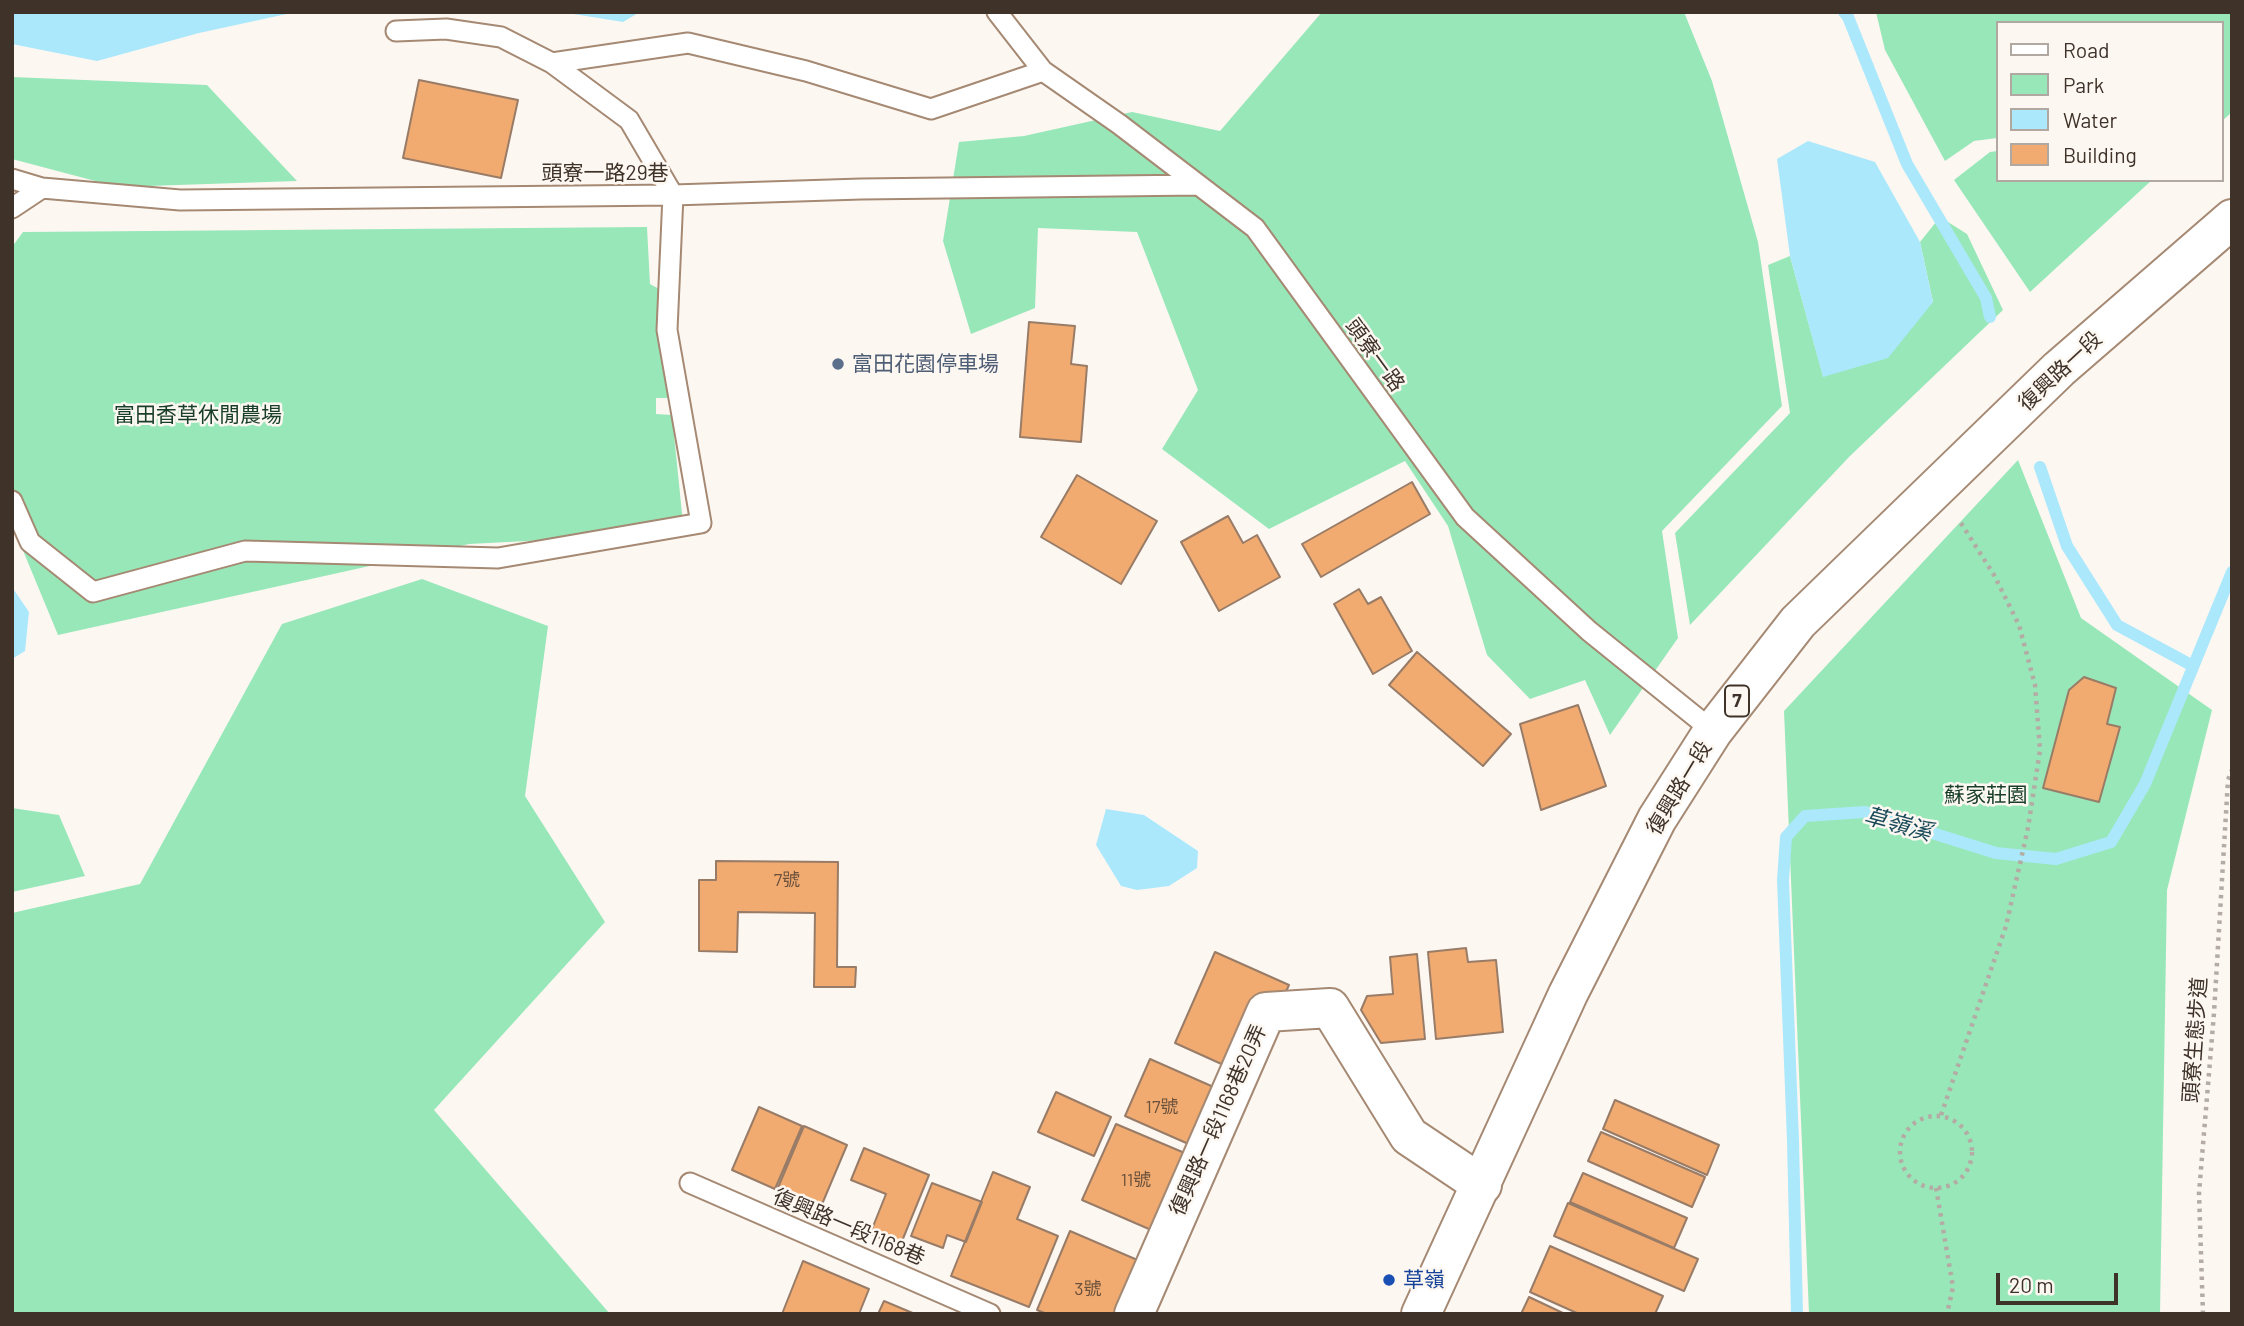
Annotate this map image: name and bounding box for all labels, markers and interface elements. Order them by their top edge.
legend [1996,21,2223,182]
text: Road [2063,37,2109,62]
text: Park [2063,72,2104,97]
text: Water [2063,107,2117,132]
text: Building [2063,142,2137,167]
street label: 頭寮一路29巷 [541,160,669,186]
street label: 頭寮一路 [1340,314,1410,396]
street label: 復興路一段 [2013,326,2107,416]
place label: 富田花園停車場 [852,351,999,377]
marker: 富田花園停車場 [830,356,846,372]
park label: 富田香草休閒農場 [114,402,282,428]
road number: 7 [1725,686,1749,716]
street label: 復興路一段 [1641,737,1717,839]
park label: 蘇家莊園 [1944,782,2028,808]
water label: 草嶺溪 [1861,802,1935,846]
house number: 7號 [774,869,800,891]
street label: 頭寮生態步道 [2178,976,2212,1104]
street label: 復興路一段1168巷20弄 [1164,1020,1272,1220]
house number: 17號 [1146,1096,1178,1118]
house number: 11號 [1121,1169,1151,1191]
street label: 復興路一段1168巷 [769,1184,929,1270]
scale bar [1999,1260,2122,1304]
place label: 草嶺 [1403,1267,1445,1293]
marker: 草嶺 [1381,1272,1397,1288]
text: 20 m [2009,1272,2054,1297]
house number: 3號 [1074,1278,1102,1300]

